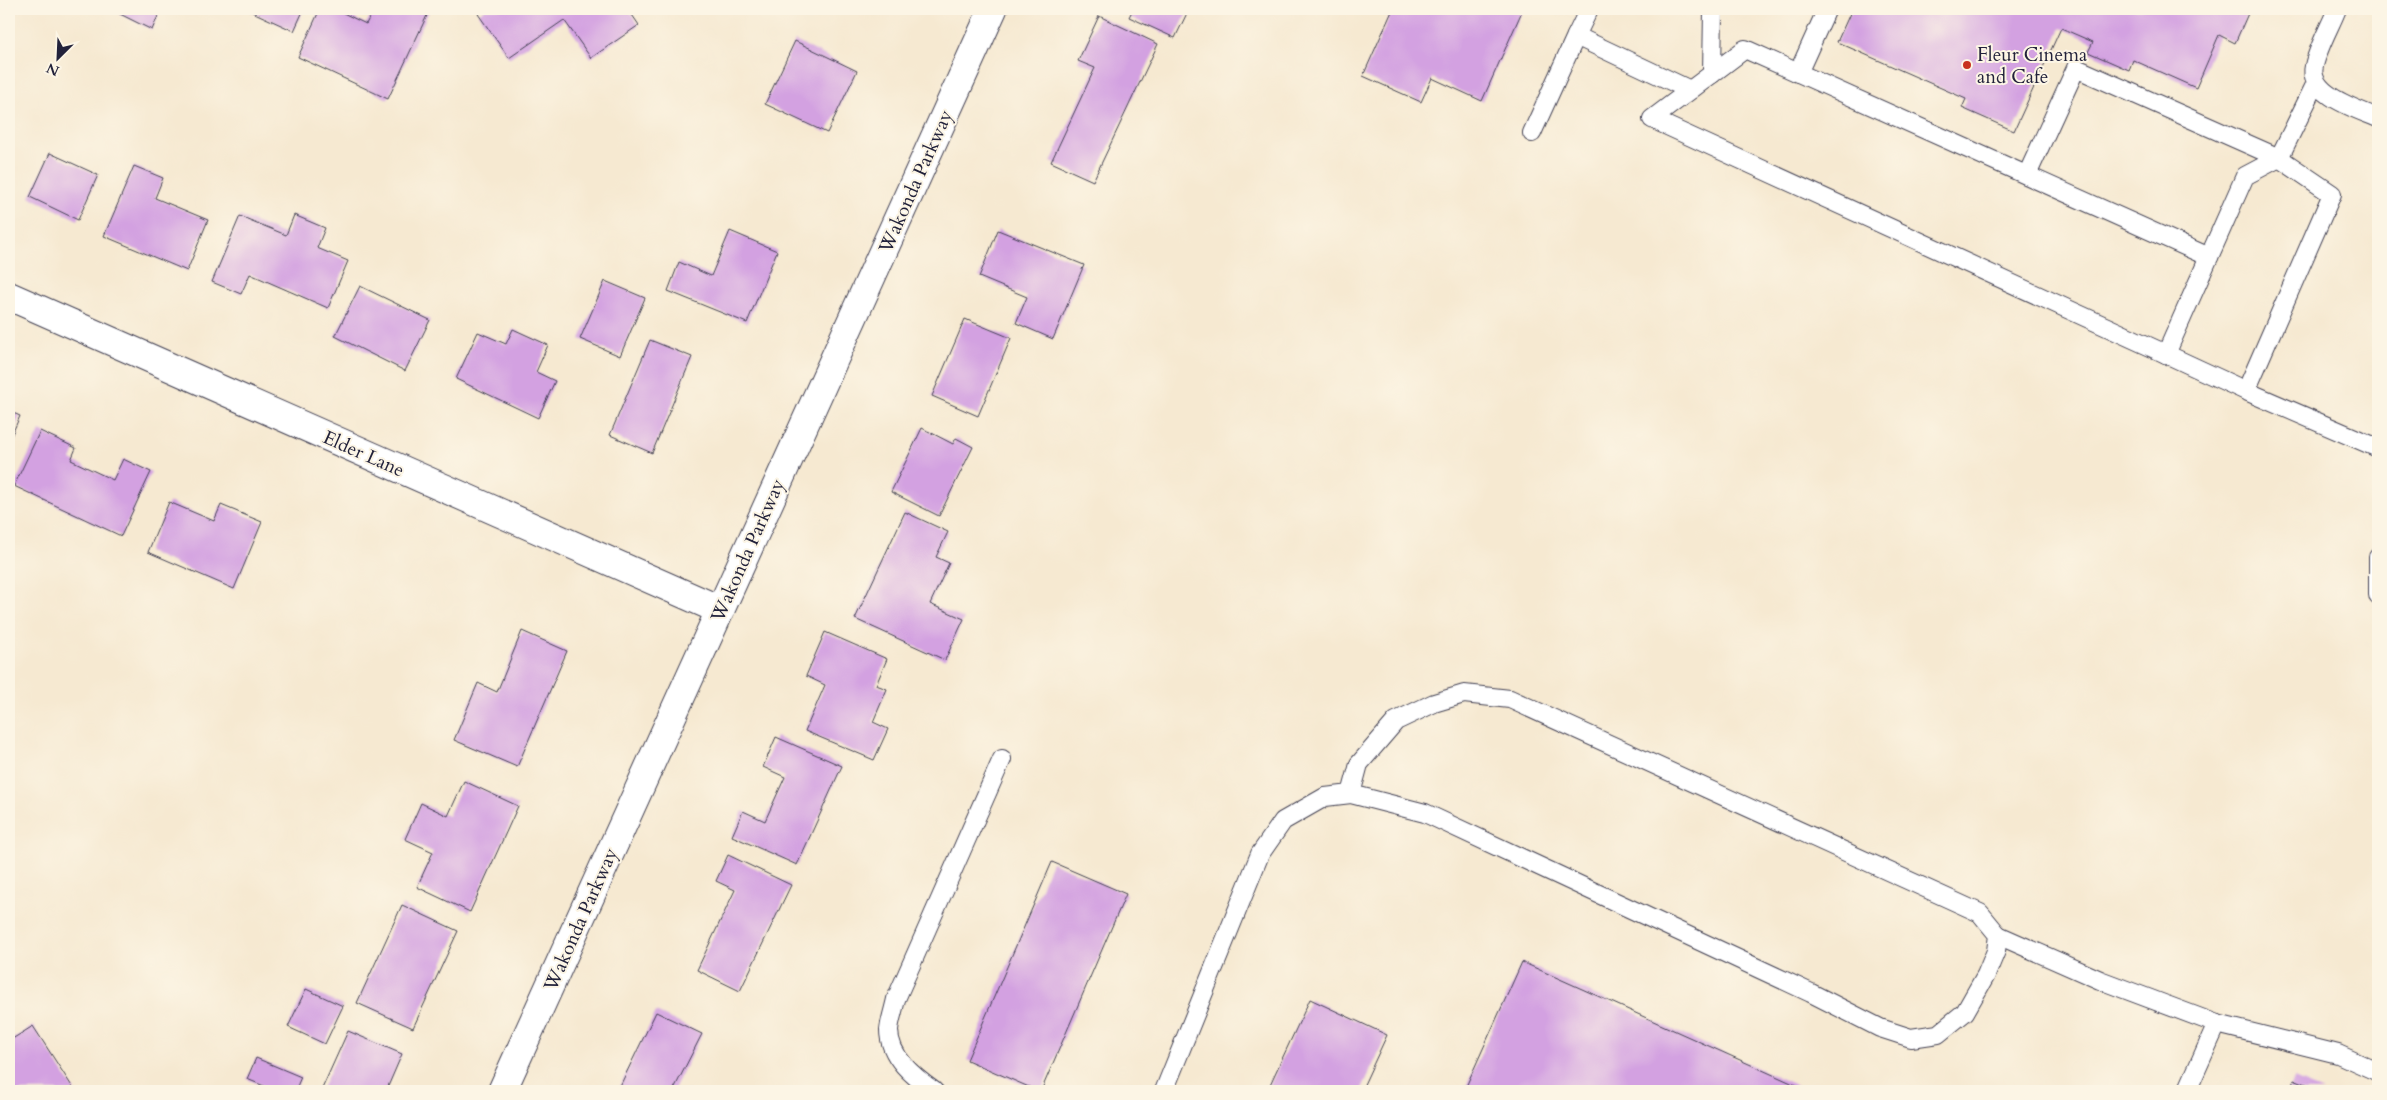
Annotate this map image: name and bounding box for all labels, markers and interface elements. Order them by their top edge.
north arrow [32,32,82,82]
place label: Fleur Cinema and Cafe [1977,42,2087,90]
text: N [43,58,62,81]
marker: Fleur Cinema and Cafe [1961,59,1973,71]
street label: Wakonda Parkway [872,106,959,258]
street label: Elder Lane [319,424,408,483]
street label: Wakonda Parkway [704,475,791,627]
street label: Wakonda Parkway [537,844,624,996]

